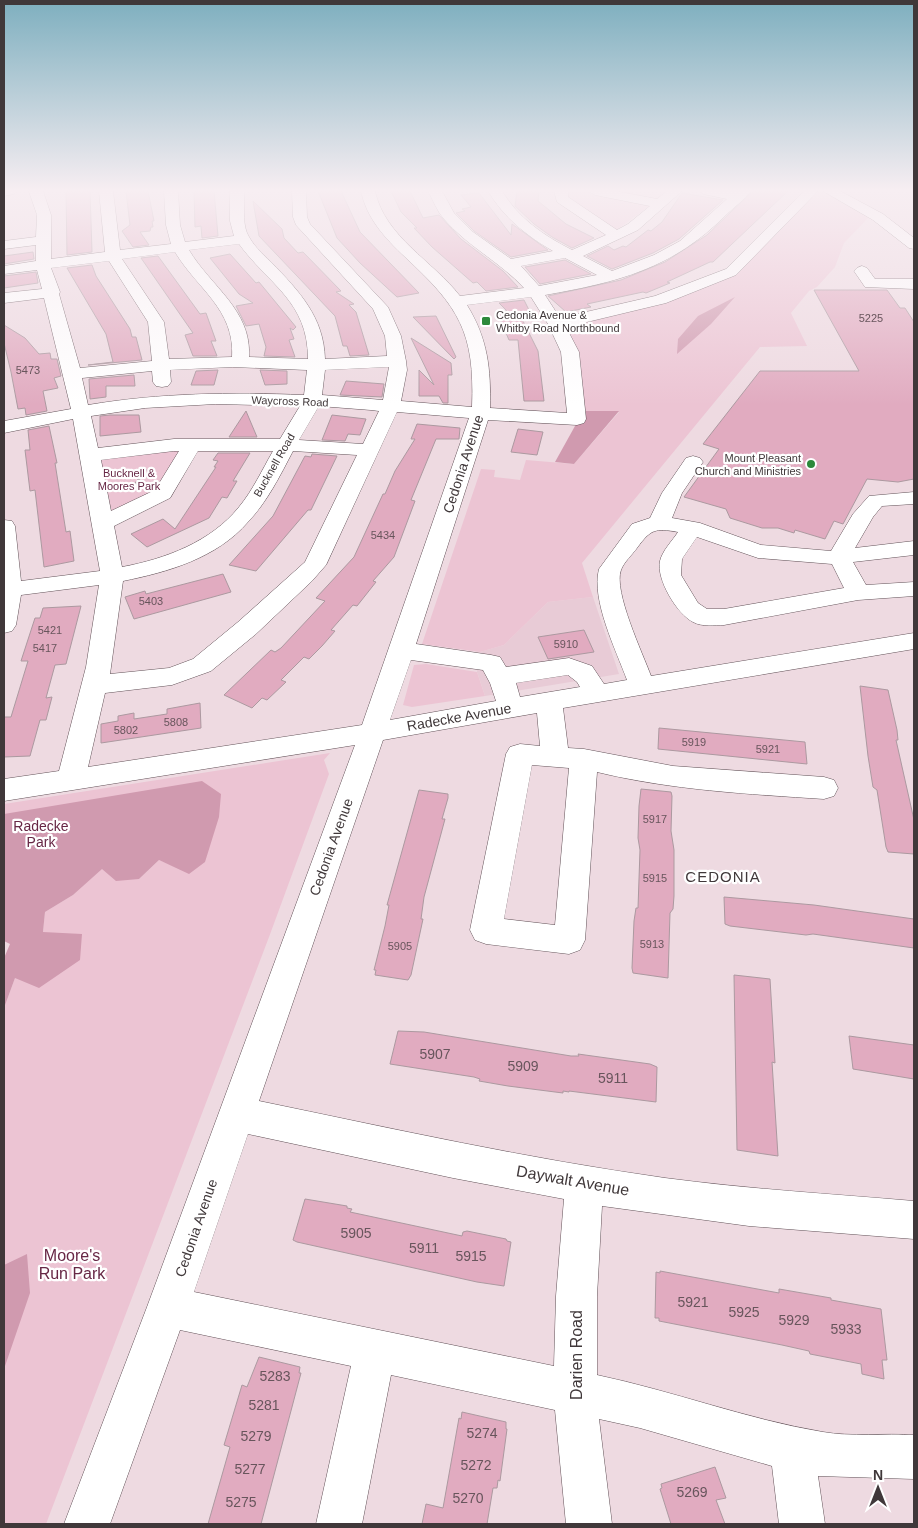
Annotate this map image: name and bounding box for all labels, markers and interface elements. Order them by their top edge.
place label: Cedonia Avenue & Whitby Road Northbound [496,309,620,334]
house number: 5225 [859,312,883,324]
marker: Cedonia Avenue & Whitby Road Northbound [480,315,492,327]
house number: 5473 [16,364,40,376]
street label: Waycross Road [251,394,329,408]
street label: Cedonia Avenue [440,413,487,515]
street label: Bucknell Road [251,431,297,499]
place label: Mount Pleasant Church and Ministries [695,452,801,477]
marker: Mount Pleasant Church and Ministries [805,458,817,470]
park label: Bucknell & Moores Park [98,467,161,492]
house number: 5434 [371,529,395,541]
house number: 5403 [139,595,163,607]
house number: 5421 [38,624,62,636]
house number: 5910 [554,638,578,650]
house number: 5417 [33,642,57,654]
street label: Radecke Avenue [406,700,513,734]
house number: 5808 [164,716,188,728]
house number: 5802 [114,724,138,736]
house number: 5919 [682,736,706,748]
house number: 5921 [756,743,780,755]
street label: Cedonia Avenue [306,796,356,898]
house number: 5917 [643,813,667,825]
park label: Radecke Park [13,818,69,850]
district label: CEDONIA [685,868,761,885]
house number: 5915 [643,872,667,884]
house number: 5913 [640,938,664,950]
house number: 5905 [388,940,412,952]
house number: 5907 [419,1046,451,1062]
house number: 5909 [507,1058,539,1074]
house number: 5911 [598,1070,628,1086]
street label: Daywalt Avenue [515,1162,631,1199]
street label: Cedonia Avenue [172,1177,220,1279]
house number: 5905 [340,1225,372,1241]
house number: 5911 [409,1240,439,1256]
park label: Moore's Run Park [39,1247,106,1282]
house number: 5915 [455,1248,487,1264]
house number: 5921 [677,1294,709,1310]
house number: 5925 [728,1304,760,1320]
street label: Darien Road [568,1310,585,1400]
house number: 5929 [778,1312,810,1328]
house number: 5933 [830,1321,862,1337]
house number: 5283 [259,1368,291,1384]
house number: 5281 [248,1397,280,1413]
house number: 5274 [466,1425,498,1441]
house number: 5279 [240,1428,272,1444]
house number: 5272 [460,1457,492,1473]
house number: 5277 [234,1461,266,1477]
north arrow [853,1463,903,1513]
text: N [873,1467,883,1483]
house number: 5269 [676,1484,708,1500]
house number: 5270 [452,1490,484,1506]
house number: 5275 [225,1494,257,1510]

